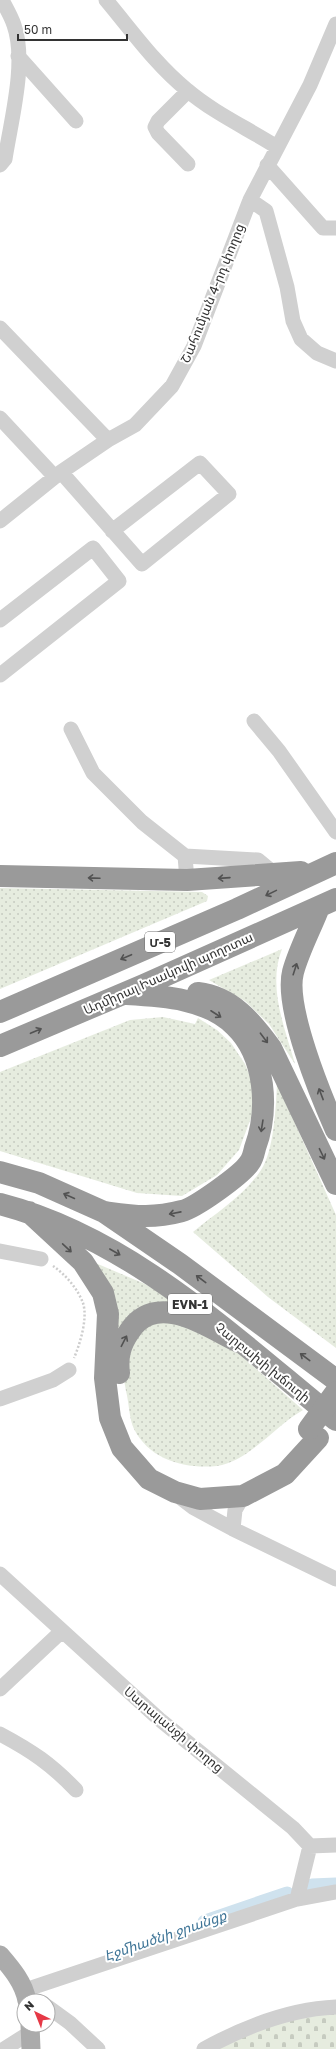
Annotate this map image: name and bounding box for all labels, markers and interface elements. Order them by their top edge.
scale bar [18,16,127,42]
text: 50 m [24,22,52,37]
street label: Շահումյան 4-րդ փողոց [177,221,247,365]
one-way arrow [88,874,101,881]
one-way arrow [218,874,231,881]
one-way arrow [265,890,277,897]
street label: Ադմիրալ Իսակովի պողոտա [81,928,255,1018]
road number: Մ-5 [145,932,175,952]
one-way arrow [121,954,133,961]
one-way arrow [292,962,299,975]
one-way arrow [210,1010,222,1018]
one-way arrow [30,1026,42,1034]
one-way arrow [259,1032,268,1043]
one-way arrow [316,1088,324,1100]
one-way arrow [258,1119,266,1132]
one-way arrow [319,1147,326,1159]
one-way arrow [63,1192,75,1199]
one-way arrow [169,1209,182,1217]
one-way arrow [62,1243,72,1253]
one-way arrow [109,1249,121,1257]
one-way arrow [195,1275,206,1283]
road number: EVN-1 [168,1294,212,1314]
street label: Չարբախի խճուղի [212,1319,314,1405]
one-way arrow [121,1335,128,1347]
one-way arrow [299,1352,310,1361]
street label: Սարալանջի փողոց [121,1683,227,1775]
water label: Էջմիածնի ջրանցք [102,1906,229,1965]
north arrow [16,1993,56,2033]
text: N [21,1998,36,2013]

